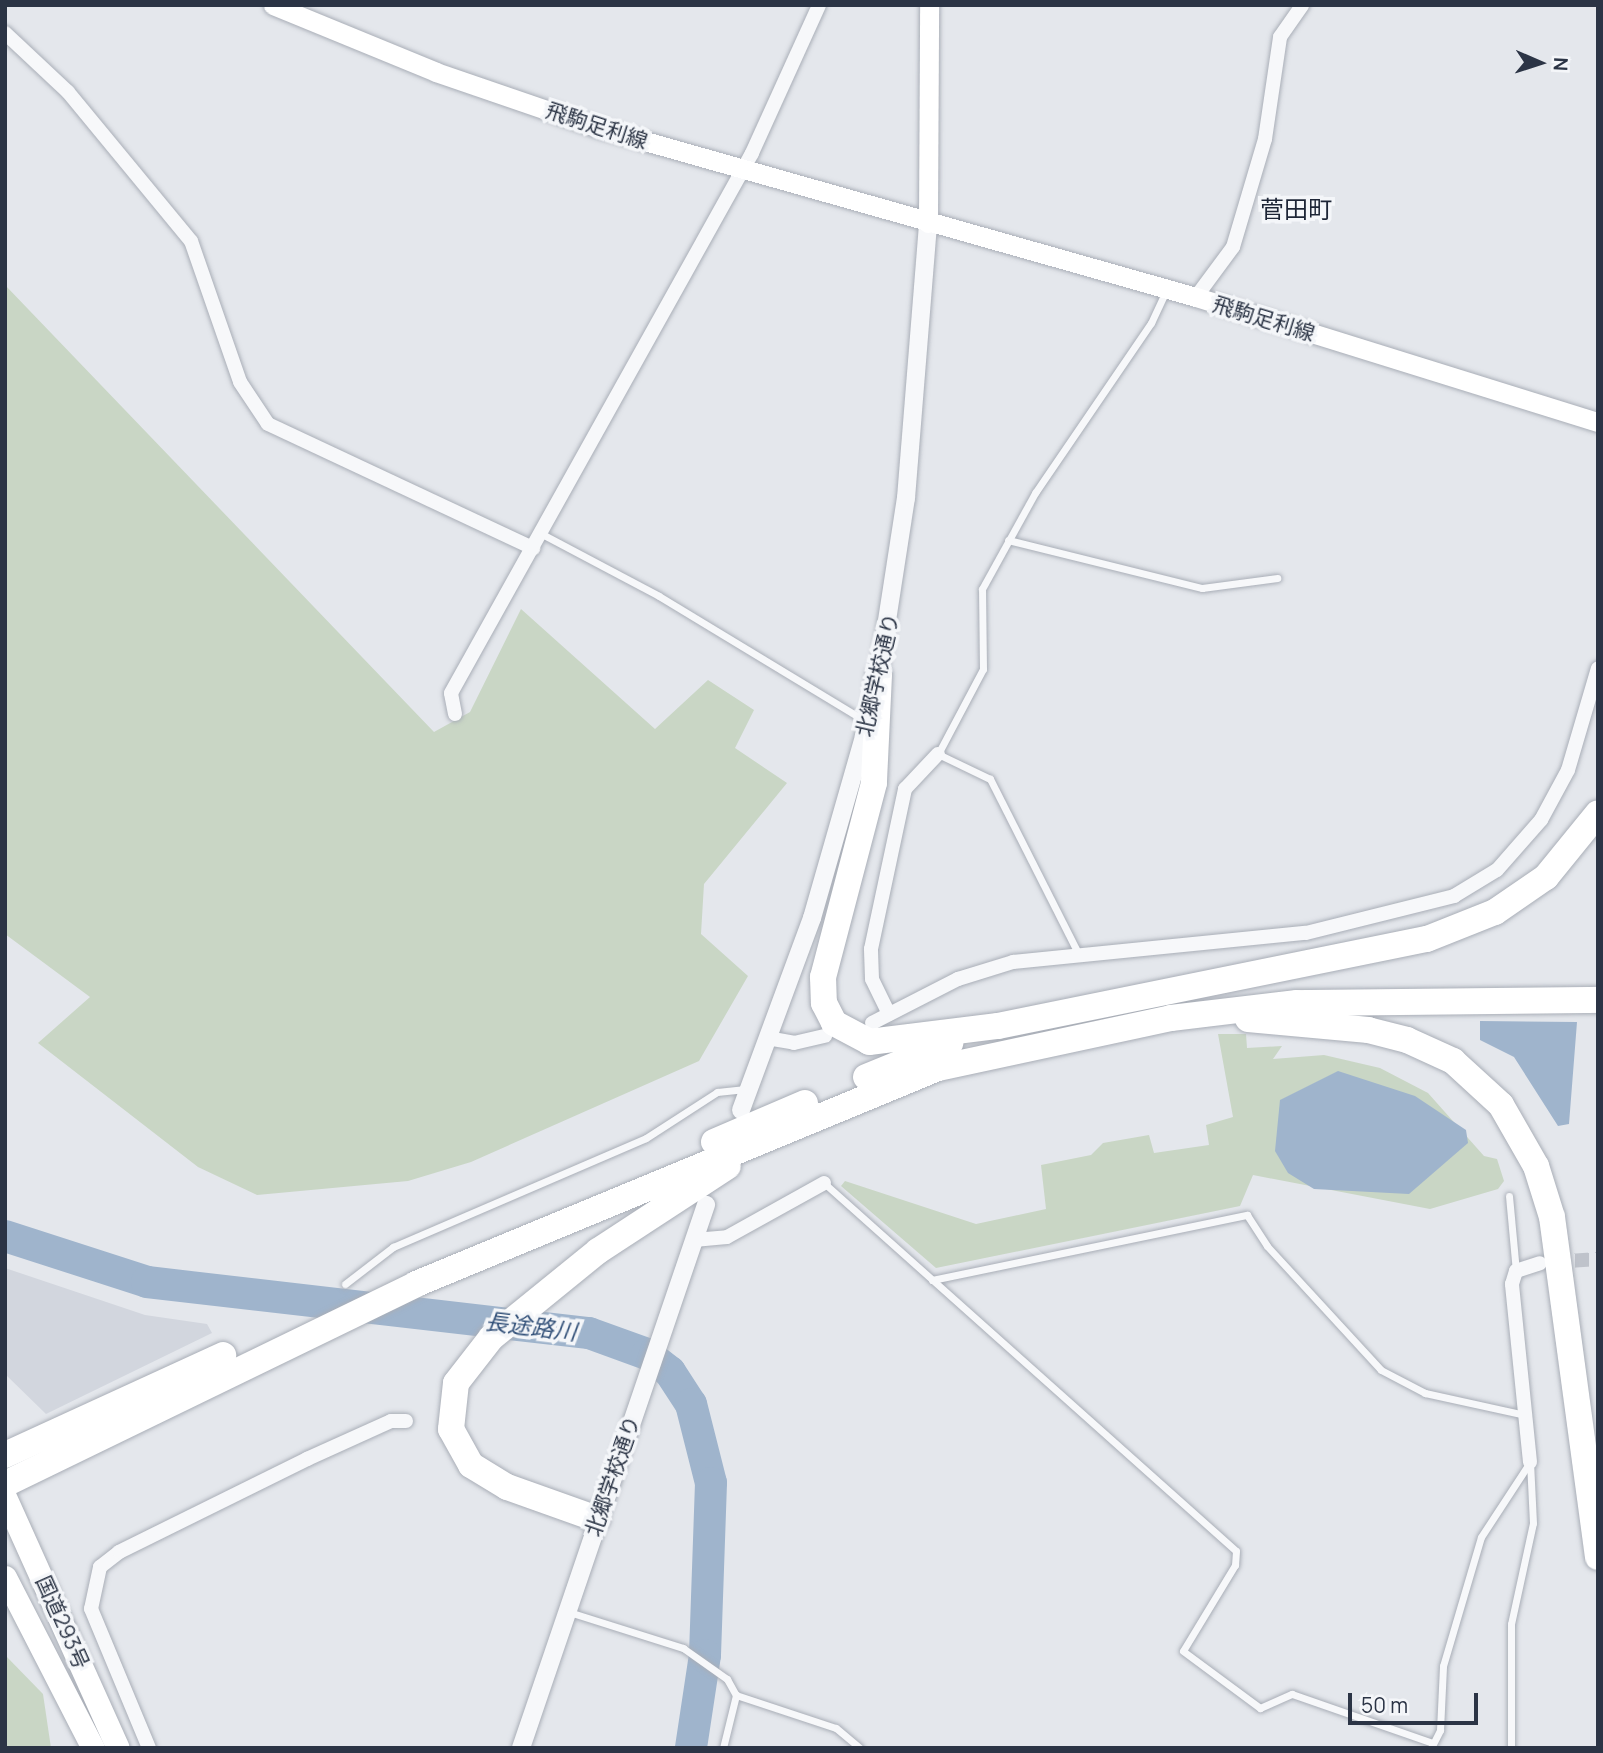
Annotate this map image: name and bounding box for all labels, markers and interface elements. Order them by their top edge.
north arrow [1505,28,1575,98]
text: N [1548,57,1574,72]
street label: 飛駒足利線 [543,97,651,153]
district label: 菅田町 [1260,195,1332,223]
street label: 飛駒足利線 [1210,291,1318,345]
street label: 北郷学校通り [851,611,903,739]
water label: 長途路川 [484,1307,578,1345]
street label: 北郷学校通り [580,1412,644,1540]
street label: 国道293号 [31,1571,95,1673]
scale bar [1351,1680,1480,1724]
text: 50 m [1361,1691,1408,1719]

